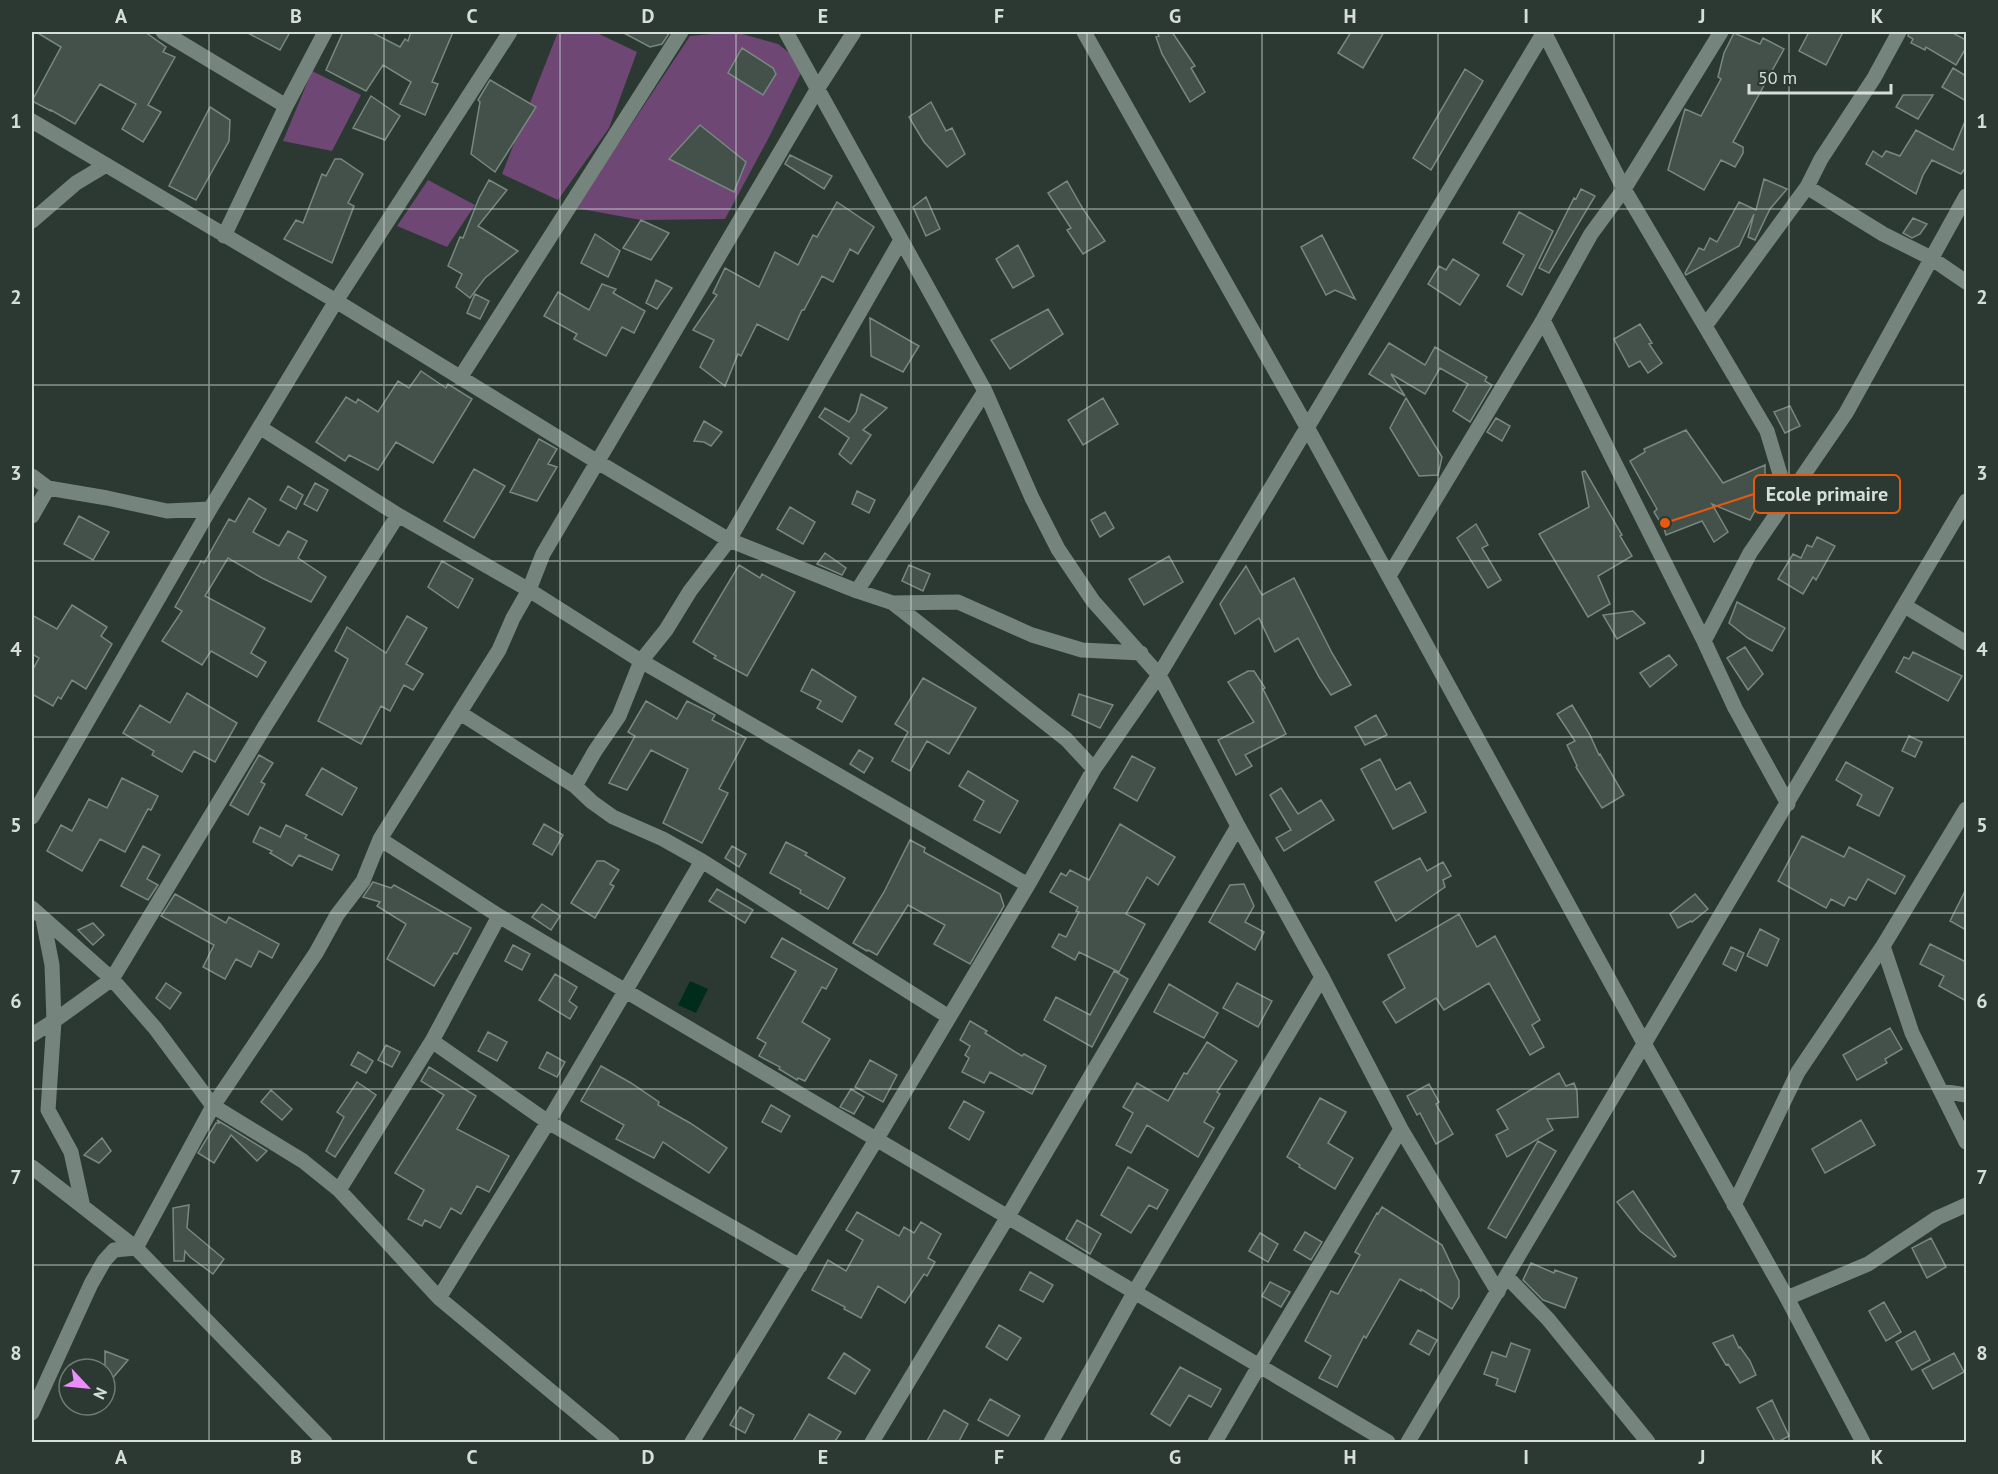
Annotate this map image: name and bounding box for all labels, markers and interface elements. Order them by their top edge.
text: A [115,3,128,29]
text: B [290,3,302,29]
text: C [466,3,478,29]
text: D [642,3,655,29]
text: E [818,3,828,29]
text: F [994,3,1004,29]
text: G [1169,3,1181,29]
text: H [1343,3,1357,29]
text: I [1523,3,1529,29]
text: J [1698,3,1705,29]
text: K [1871,3,1884,29]
scale bar [1749,57,1892,95]
text: 50 m [1758,66,1797,89]
text: 1 [10,108,22,134]
text: 1 [1976,108,1988,134]
text: 2 [10,284,22,310]
text: 2 [1976,284,1988,310]
text: 3 [10,460,22,486]
text: 3 [1976,460,1988,486]
callout: Ecole primaire [1754,475,1900,513]
text: Ecole primaire [1766,481,1888,507]
text: 4 [10,636,22,662]
text: 4 [1976,636,1988,662]
text: 5 [10,812,22,838]
text: 5 [1976,812,1988,838]
text: 6 [10,988,22,1014]
text: 6 [1976,988,1988,1014]
text: 7 [10,1164,22,1190]
text: 7 [1976,1164,1988,1190]
text: 8 [10,1340,22,1366]
text: 8 [1976,1340,1988,1366]
north arrow [57,1357,117,1417]
text: N [89,1384,112,1403]
text: A [115,1444,128,1470]
text: B [290,1444,302,1470]
text: C [466,1444,478,1470]
text: D [642,1444,655,1470]
text: E [818,1444,828,1470]
text: F [994,1444,1004,1470]
text: G [1169,1444,1181,1470]
text: H [1343,1444,1357,1470]
text: I [1523,1444,1529,1470]
text: J [1698,1444,1705,1470]
text: K [1871,1444,1884,1470]

